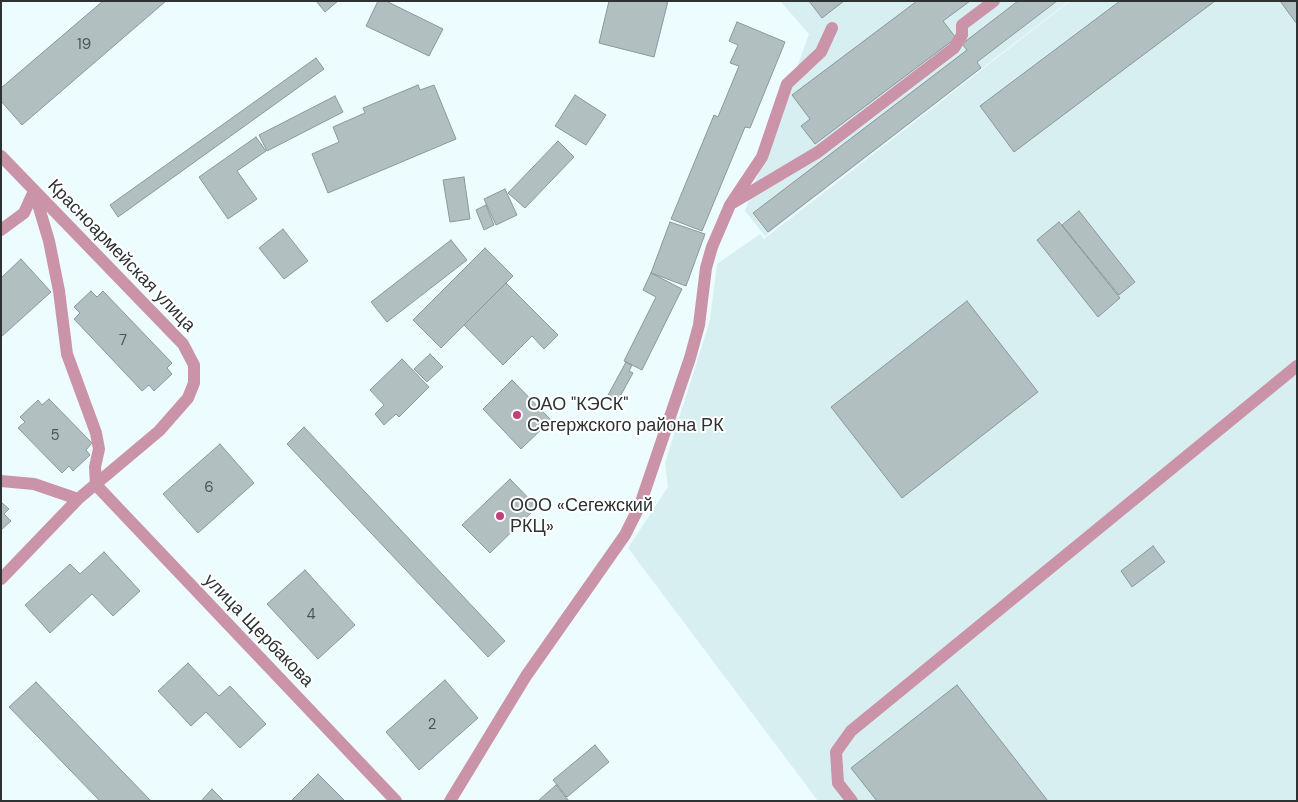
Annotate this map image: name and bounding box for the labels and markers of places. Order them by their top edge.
place label: ОАО "КЭСК" Сегержского района РК [527,394,724,436]
marker: ОАО "КЭСК" Сегержского района РК [511,409,523,421]
place label: ООО «Сегежский РКЦ» [510,495,653,538]
marker: ООО «Сегежский РКЦ» [494,510,506,522]

